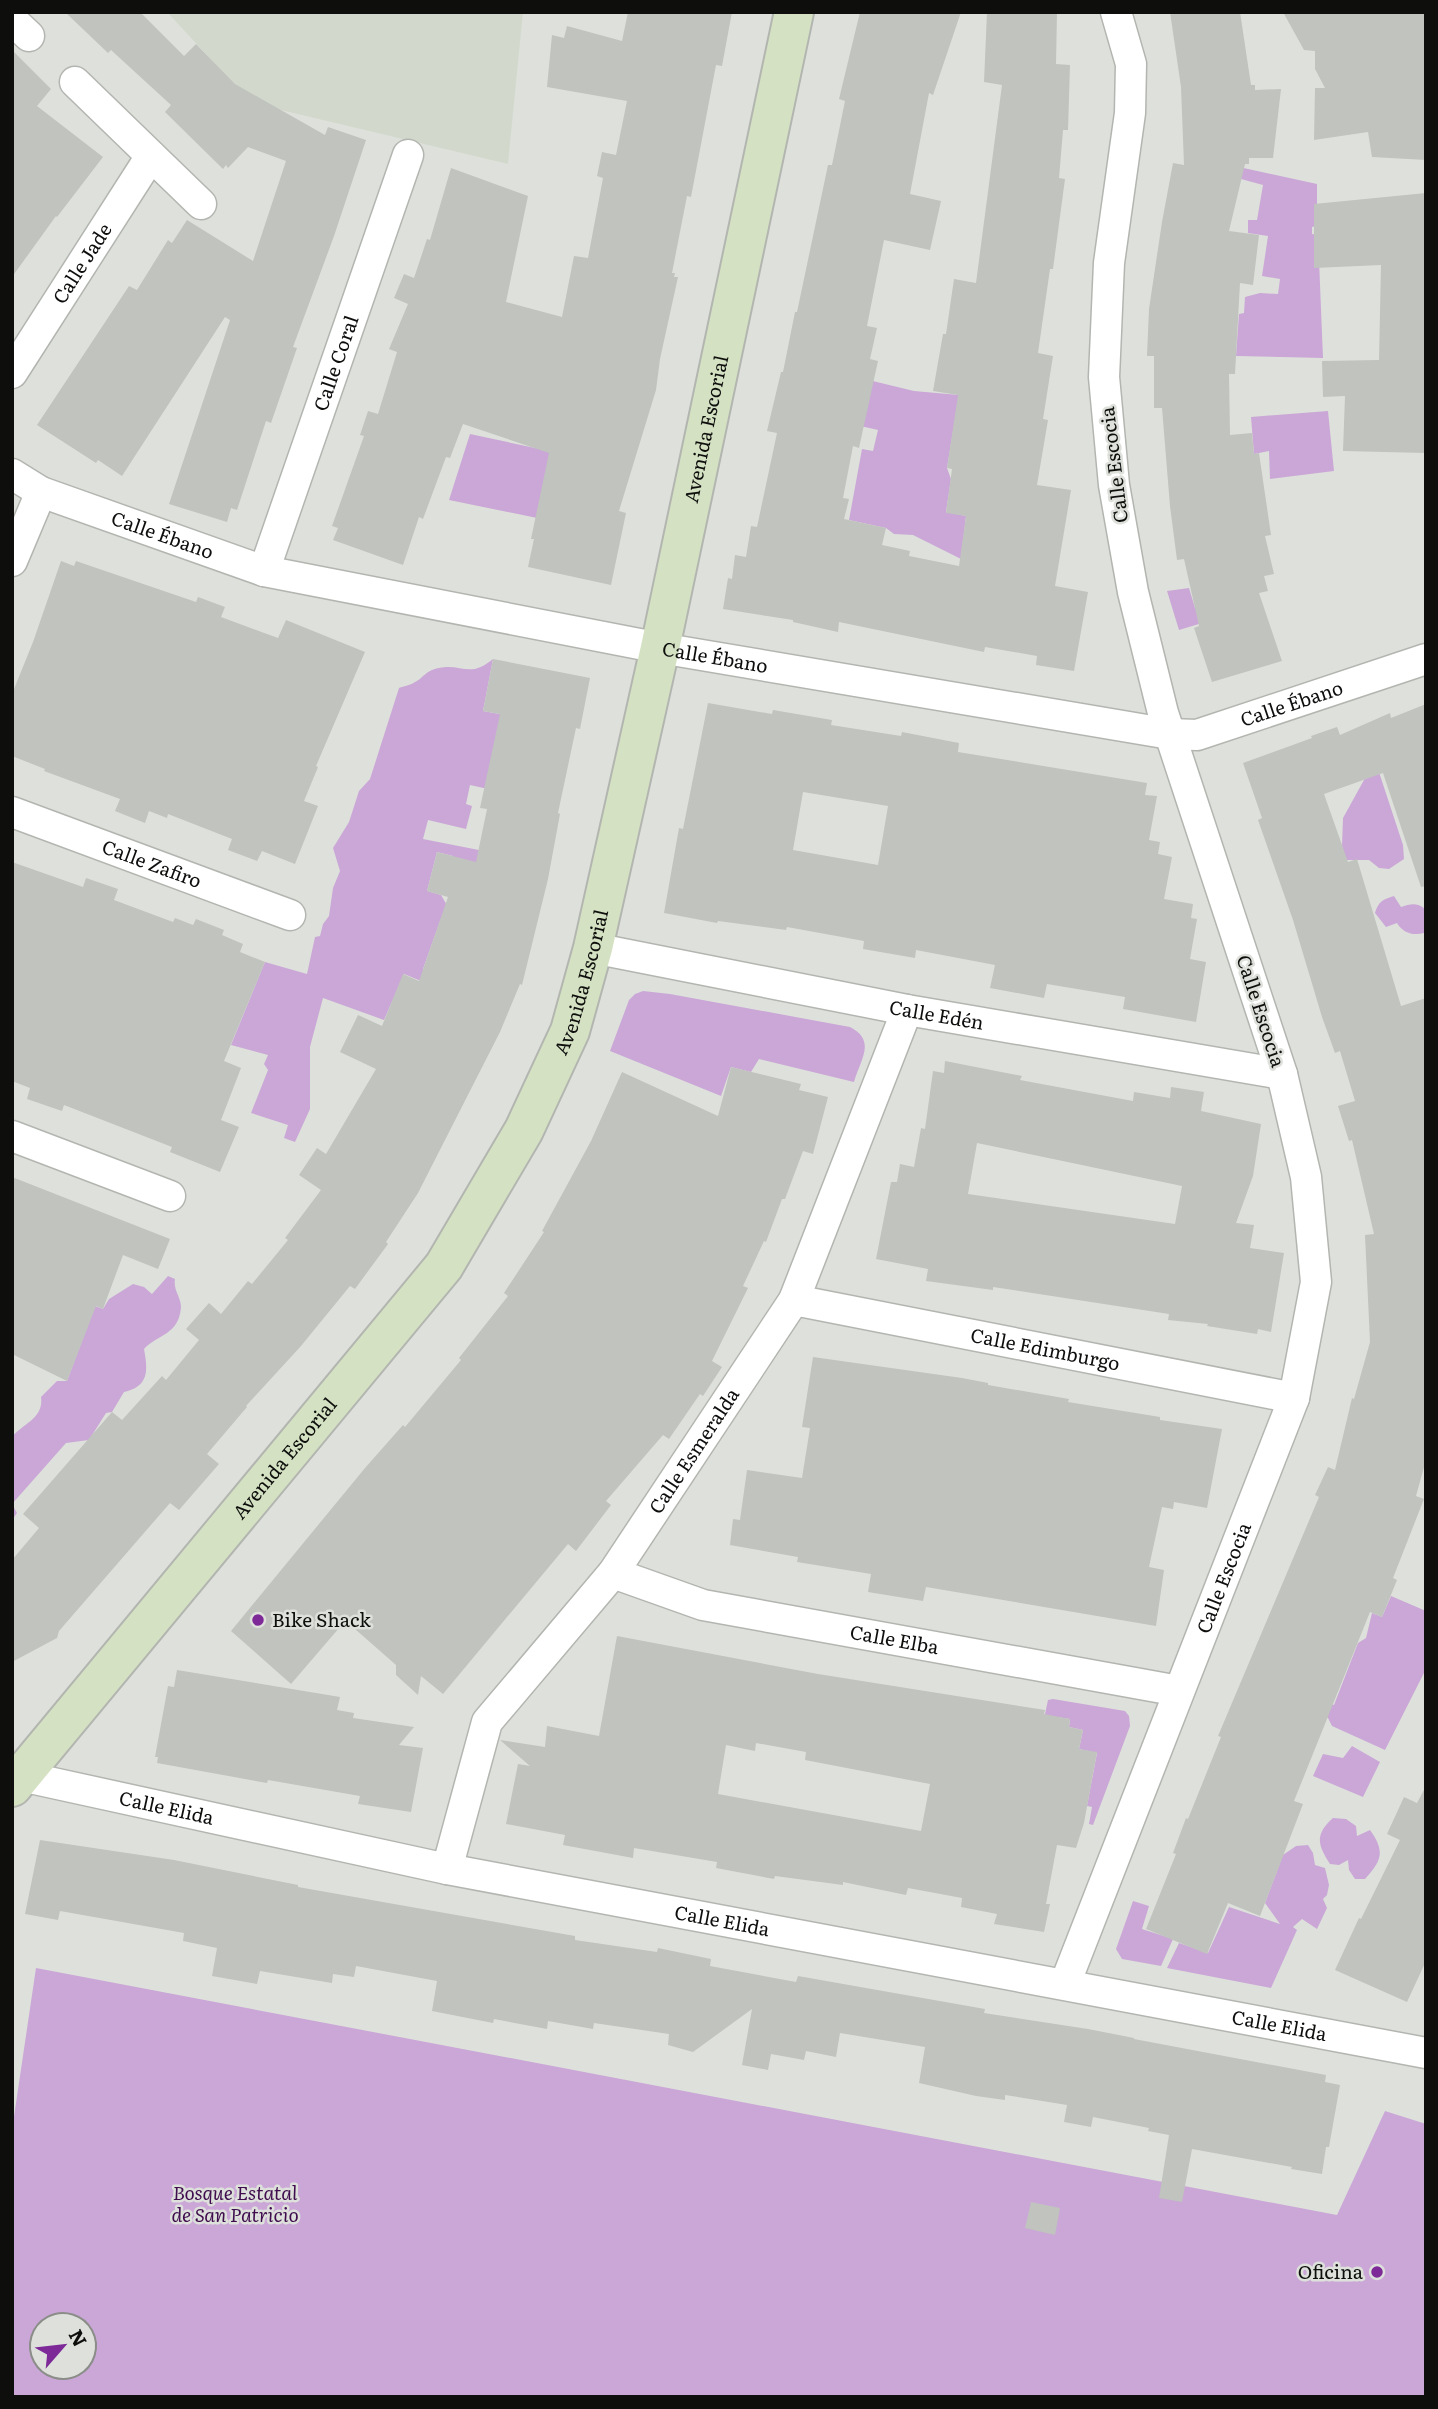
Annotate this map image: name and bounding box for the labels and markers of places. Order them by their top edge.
place label: Bike Shack [272,1605,371,1633]
marker: Bike Shack [250,1612,266,1628]
place label: Oficina [1298,2257,1364,2285]
marker: Oficina [1369,2264,1385,2280]

